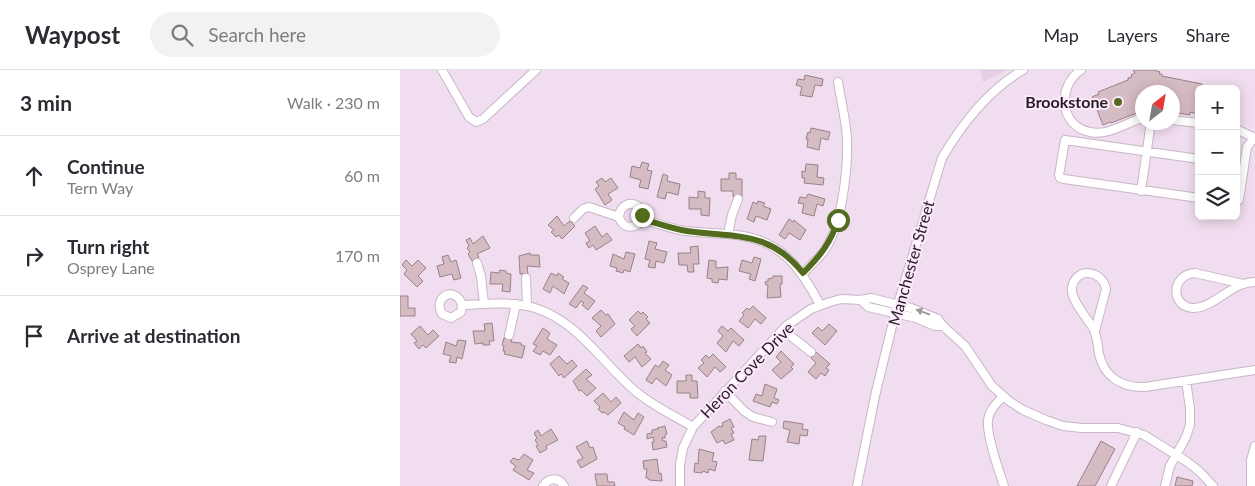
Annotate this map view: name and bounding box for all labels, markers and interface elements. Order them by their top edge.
search box [150,12,500,57]
text: Waypost [25,20,120,49]
icon: search [168,21,196,49]
text: Search here [208,23,306,46]
text: Map [1043,24,1079,46]
text: Layers [1107,24,1158,46]
text: Share [1186,24,1230,46]
north arrow [1135,85,1180,130]
map controls [1195,85,1240,220]
button: + [1195,85,1240,130]
text: 3 min [20,90,72,115]
place label: Brookstone [1025,92,1108,111]
text: Walk · 230 m [287,93,380,112]
marker: Brookstone [1112,96,1124,108]
button: − [1195,130,1240,175]
text: Continue [67,155,145,178]
icon: ahead [20,162,48,190]
text: 60 m [344,166,380,185]
button: layers [1195,175,1240,220]
text: Tern Way [67,178,133,197]
street label: Manchester Street [884,198,938,328]
route end [631,204,654,227]
route start [827,209,850,232]
text: Turn right [67,235,149,258]
icon: right [20,242,48,270]
text: 170 m [335,246,380,265]
text: Osprey Lane [67,258,155,277]
one-way arrow [915,308,930,315]
street label: Heron Cove Drive [696,318,797,422]
icon: arrive [20,322,48,350]
text: Arrive at destination [67,324,240,347]

